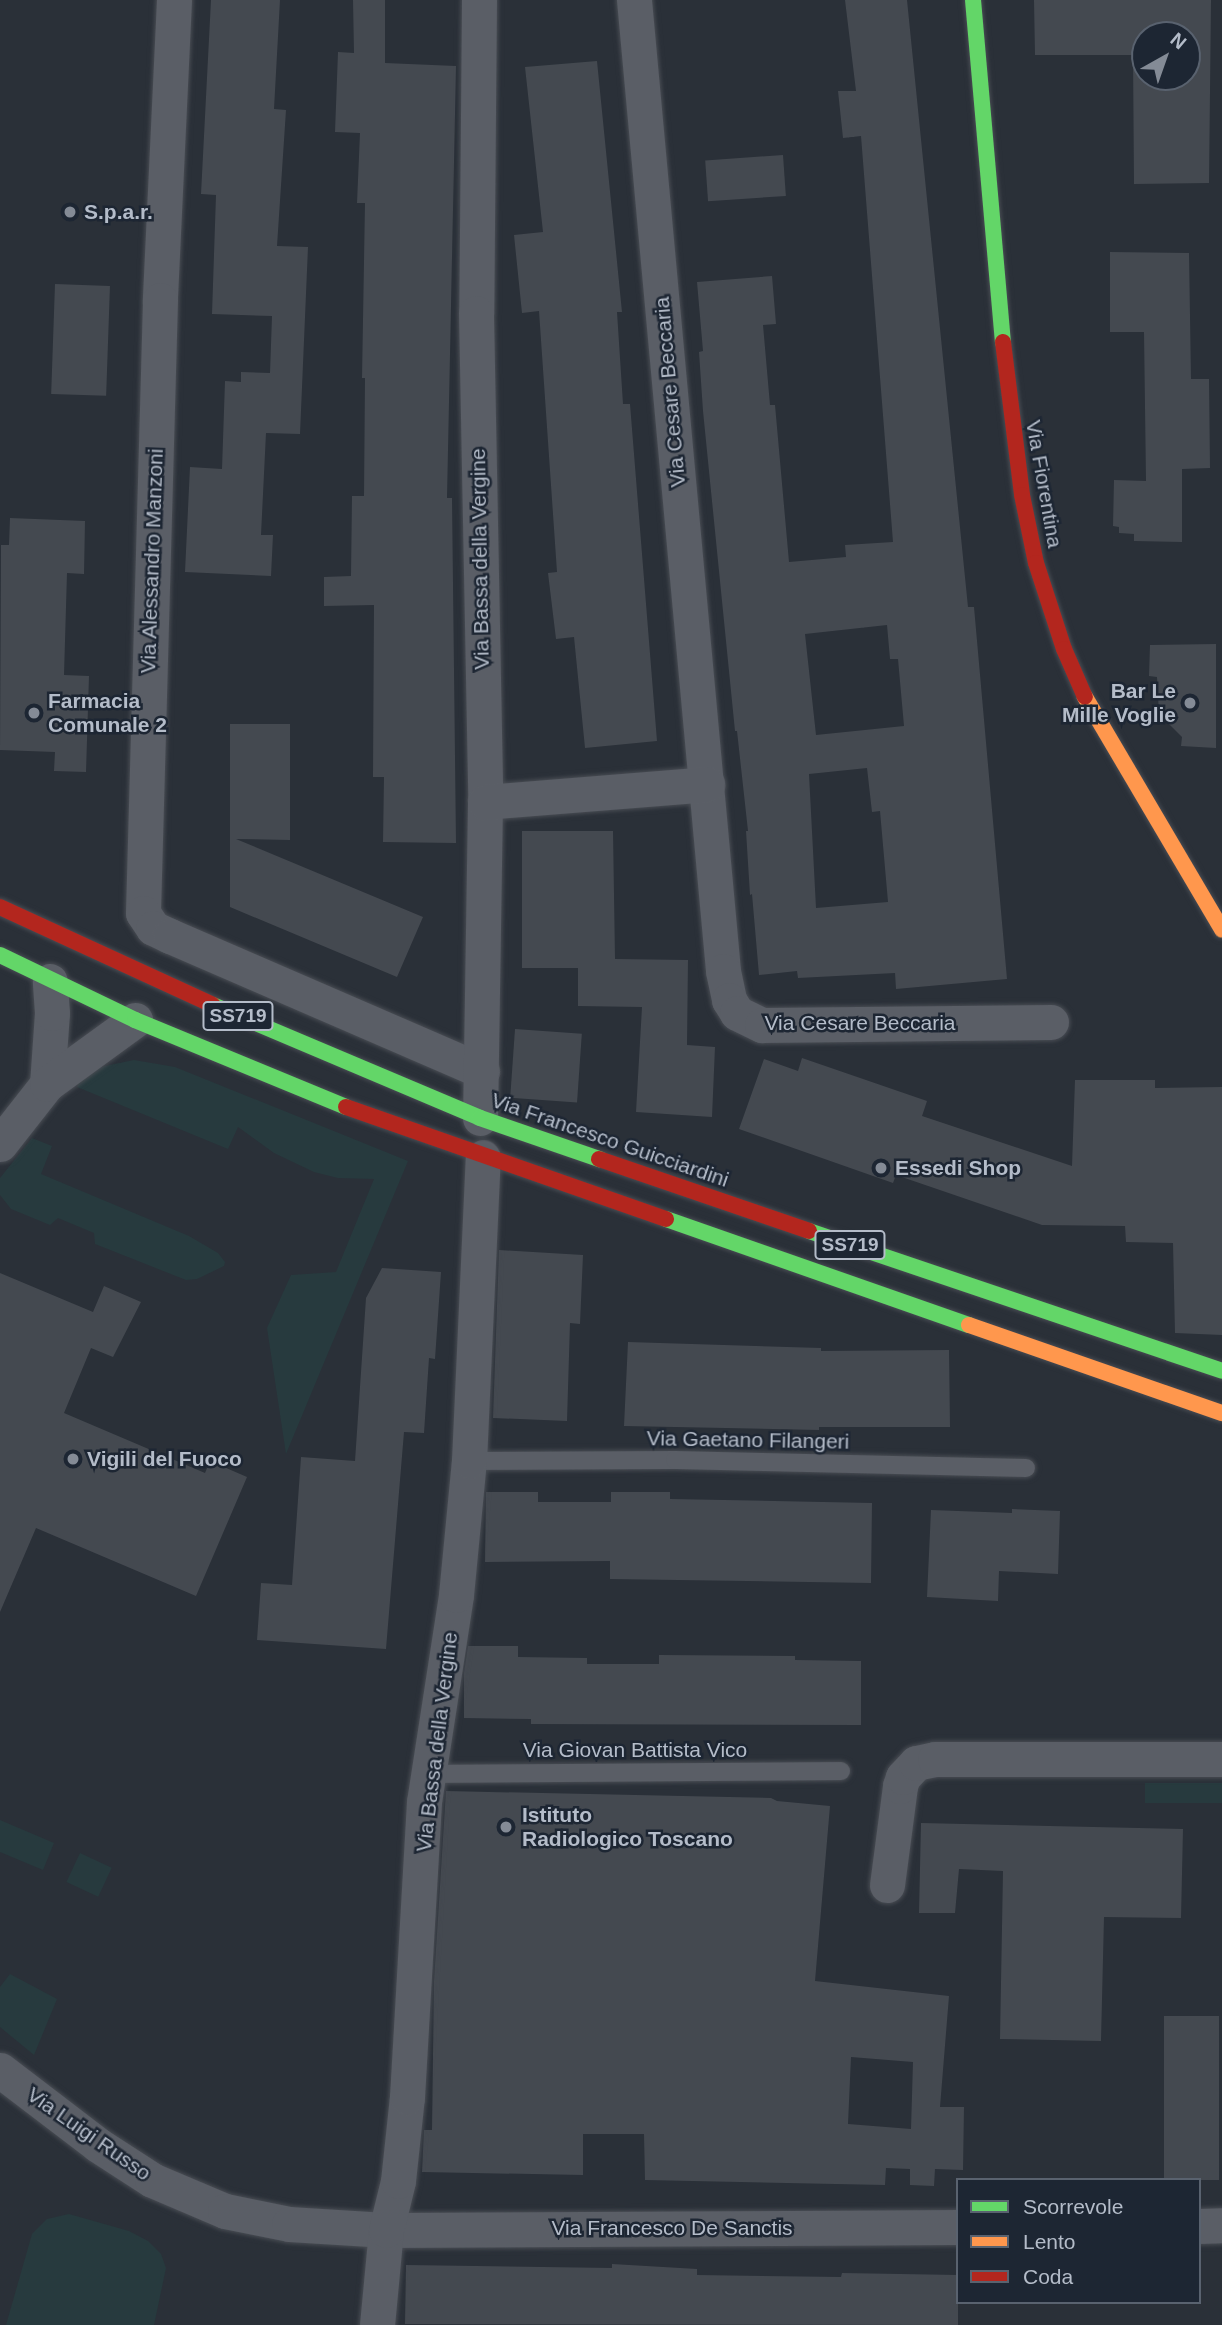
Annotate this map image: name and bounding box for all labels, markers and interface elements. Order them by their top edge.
north arrow [1131,21,1201,91]
text: N [1167,29,1191,54]
place label: S.p.a.r. [84,199,153,225]
marker: S.p.a.r. [62,204,78,220]
street label: Via Cesare Beccaria [649,296,691,488]
street label: Via Fiorentina [1020,418,1068,550]
street label: Via Alessandro Manzoni [135,448,169,674]
street label: Via Bassa della Vergine [465,448,495,670]
place label: Bar Le Mille Voglie [1062,678,1176,728]
place label: Farmacia Comunale 2 [48,688,167,738]
marker: Bar Le Mille Voglie [1182,695,1198,711]
marker: Farmacia Comunale 2 [26,705,42,721]
road number: SS719 [201,1000,275,1032]
street label: Via Cesare Beccaria [764,1010,956,1036]
street label: Via Francesco Guicciardini [488,1087,732,1193]
place label: Essedi Shop [895,1155,1021,1181]
marker: Essedi Shop [873,1160,889,1176]
road number: SS719 [813,1230,887,1260]
street label: Via Gaetano Filangeri [646,1426,850,1454]
place label: Vigili del Fuoco [87,1446,242,1472]
marker: Vigili del Fuoco [65,1451,81,1467]
street label: Via Bassa della Vergine [411,1631,463,1853]
street label: Via Giovan Battista Vico [523,1737,747,1763]
place label: Istituto Radiologico Toscano [522,1802,733,1852]
marker: Istituto Radiologico Toscano [496,1817,516,1837]
street label: Via Luigi Russo [22,2082,156,2186]
legend [956,2178,1201,2304]
text: Scorrevole [1023,2195,1123,2218]
street label: Via Francesco De Sanctis [551,2215,793,2241]
text: Lento [1023,2230,1076,2253]
text: Coda [1023,2265,1073,2288]

